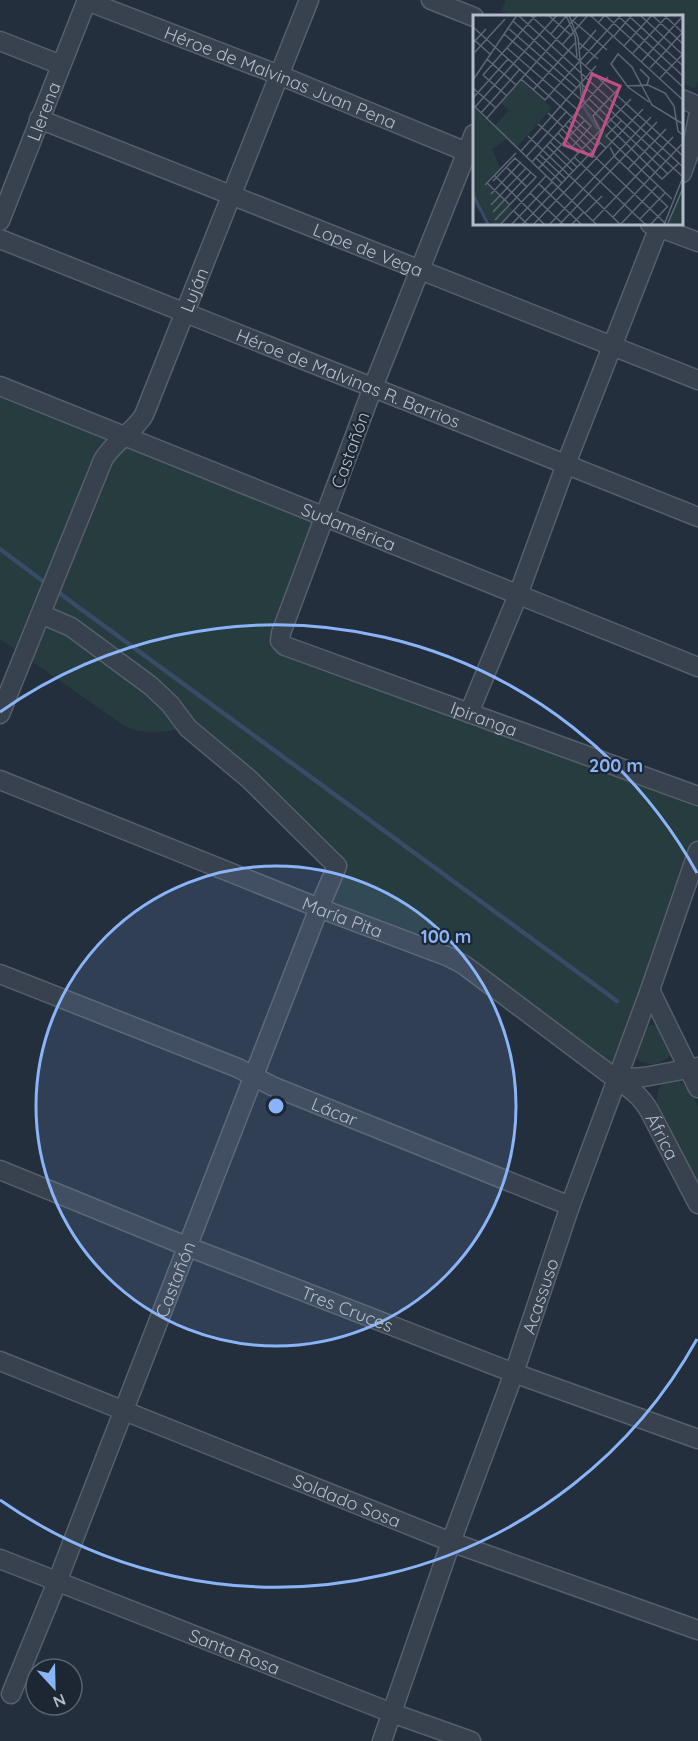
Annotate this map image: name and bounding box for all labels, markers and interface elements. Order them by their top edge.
inset map [473,15,683,225]
street label: Héroe de Malvinas Juan Pena [161,20,400,134]
street label: Llerena [21,78,65,144]
street label: Lope de Vega [310,217,426,281]
street label: Luján [175,264,213,315]
street label: Héroe de Malvinas R. Barrios [233,323,464,433]
street label: Castañón [326,409,374,491]
street label: Sudamérica [298,497,399,556]
street label: Ipiranga [448,696,521,741]
text: 200 m [589,754,643,777]
street label: María Pita [299,891,386,943]
text: 100 m [421,925,471,948]
street label: Lácar [308,1092,361,1131]
centre of rings [266,1096,286,1116]
street label: África [641,1109,684,1163]
street label: Castañón [150,1238,200,1321]
street label: Acassuso [516,1255,563,1337]
street label: Tres Cruces [298,1280,397,1337]
street label: Soldado Sosa [290,1468,404,1532]
street label: Santa Rosa [186,1623,283,1679]
north arrow [24,1657,84,1717]
text: N [50,1689,69,1712]

